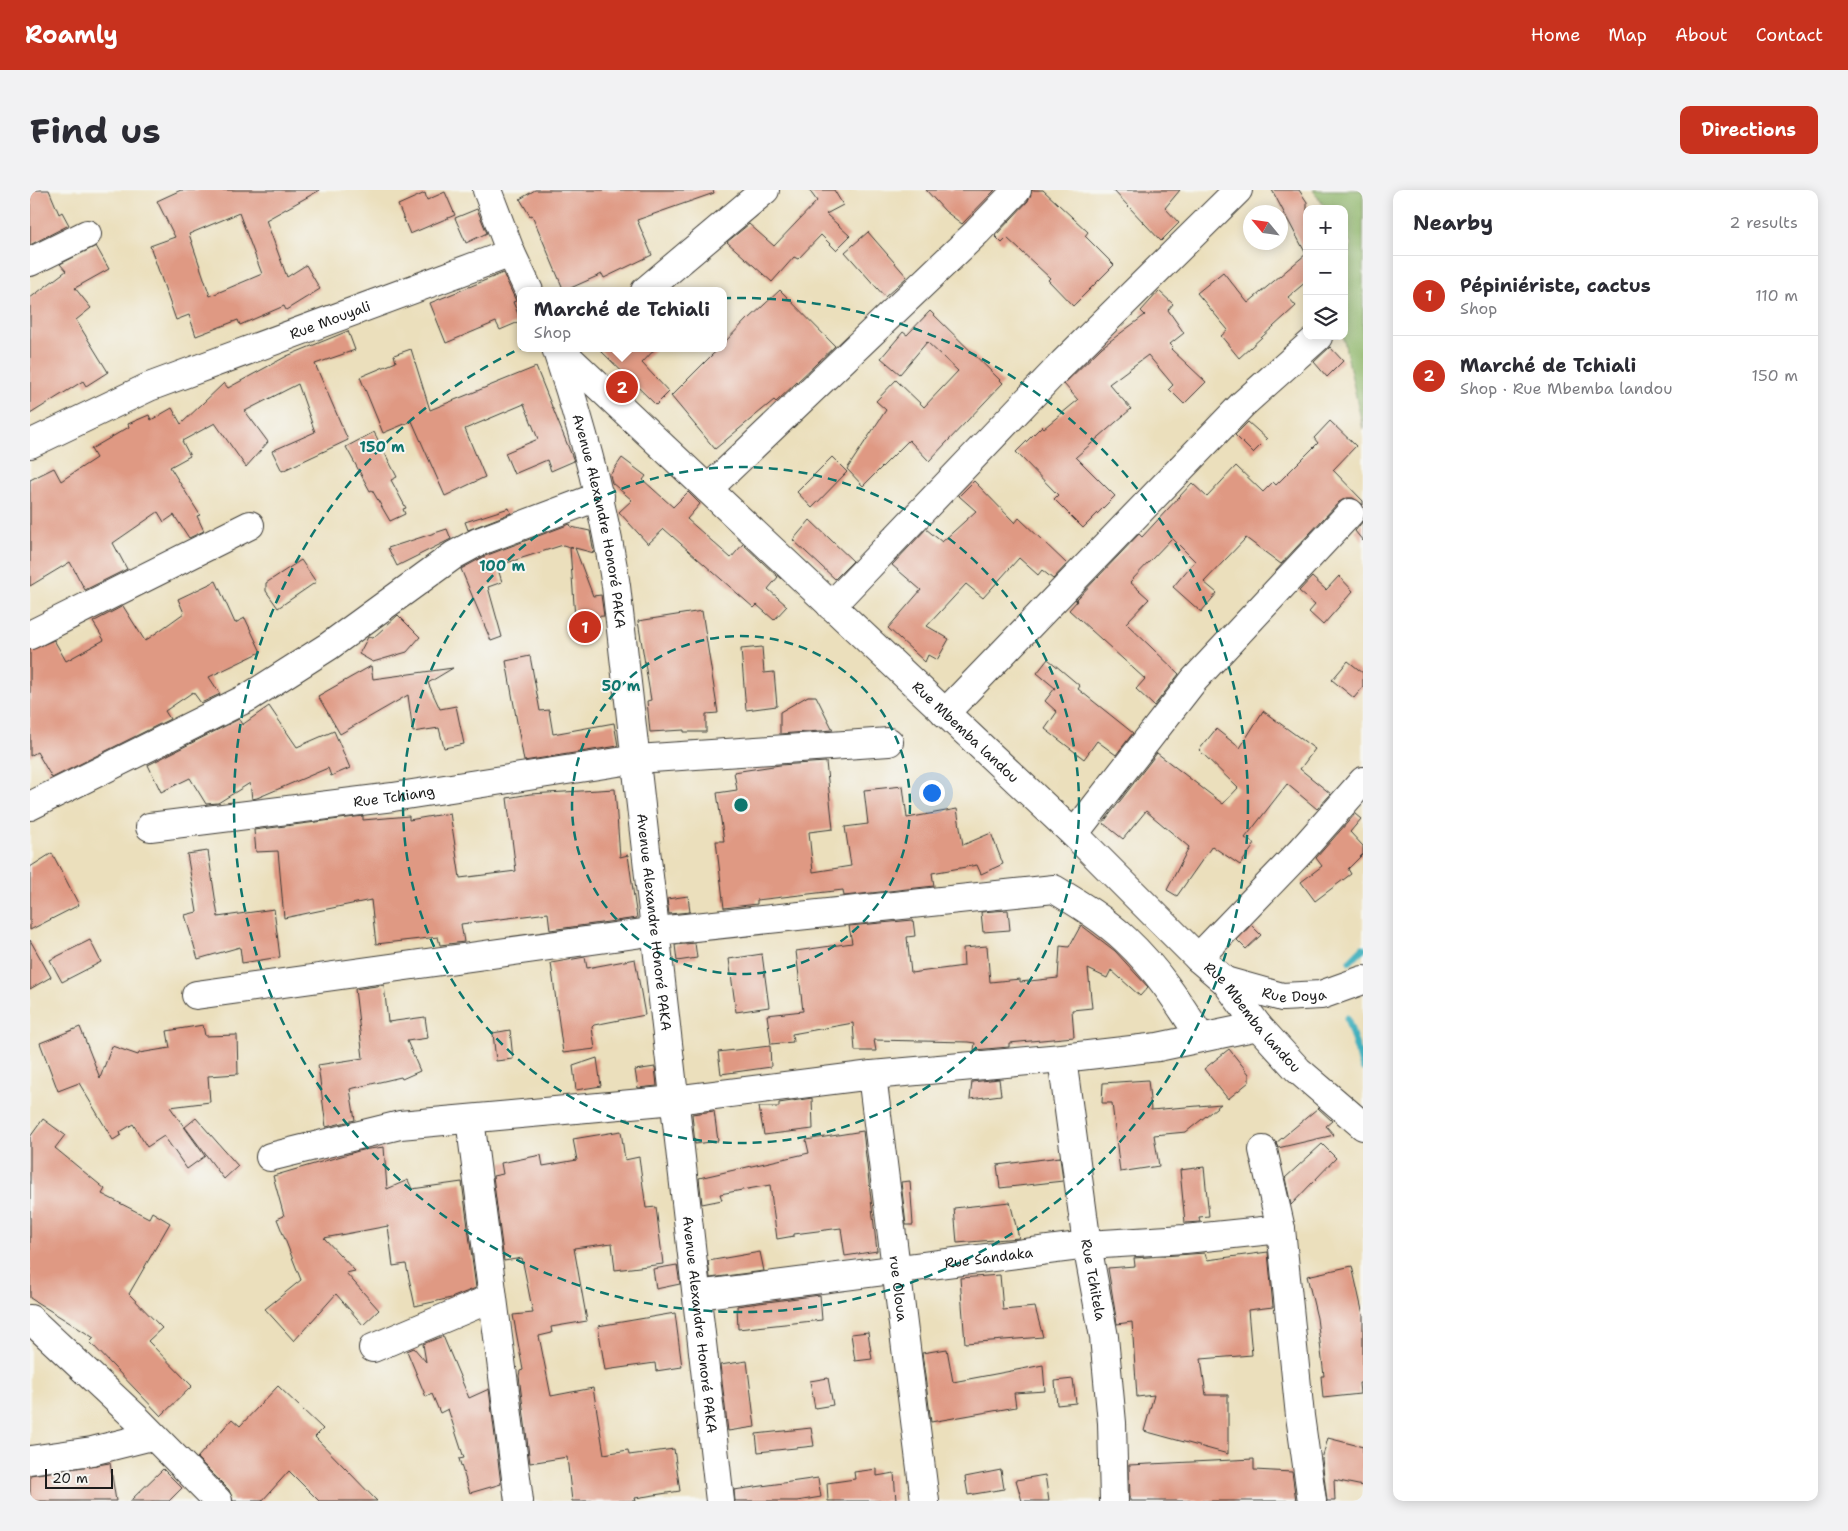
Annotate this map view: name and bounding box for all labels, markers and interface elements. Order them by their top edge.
text: Roamly [25,19,118,51]
text: Home [1531,23,1580,47]
text: Map [1608,23,1647,47]
text: About [1675,23,1728,47]
text: Contact [1756,23,1823,47]
button: Directions [1680,106,1818,154]
text: Find us [30,107,161,154]
north arrow [1243,205,1288,250]
map controls [1303,205,1348,340]
button: + [1303,205,1348,250]
text: Nearby [1413,209,1493,237]
text: 2 results [1729,212,1798,233]
button: − [1303,250,1348,295]
text: Pépiniériste, cactus [1460,273,1651,298]
text: 1 [1425,285,1433,306]
text: 110 m [1755,285,1798,306]
popup [517,287,727,352]
button: layers [1303,295,1348,340]
street label: Rue Mouyali [287,297,373,343]
text: Marché de Tchiali [534,297,710,322]
text: Shop [1460,298,1497,319]
text: Shop [534,322,571,343]
text: Marché de Tchiali [1460,353,1636,378]
text: 2 [1423,365,1435,386]
text: 150 m [1751,365,1798,386]
pin: 2 [606,368,638,406]
text: Shop · Rue Mbemba landou [1460,378,1672,399]
street label: Avenue Alexandre Honoré PAKA [568,412,630,629]
text: 150 m [359,437,405,457]
text: 100 m [479,556,525,576]
pin: 1 [569,608,601,646]
text: 50 m [602,676,641,696]
street label: Rue Mbemba landou [909,677,1023,786]
your location [919,780,945,806]
street label: Rue Tchiang [352,782,436,811]
centre of rings [732,796,750,814]
street label: Avenue Alexandre Honoré PAKA [633,812,675,1032]
street label: Rue Mbemba landou [1200,958,1305,1076]
street label: Rue Doya [1260,983,1329,1006]
street label: Avenue Alexandre Honoré PAKA [679,1215,721,1434]
street label: Rue Tchitela [1077,1238,1110,1322]
street label: Rue Sandaka [943,1243,1034,1272]
street label: rue Oloua [886,1254,912,1323]
scale bar [45,1466,112,1489]
text: 20 m [52,1469,88,1487]

